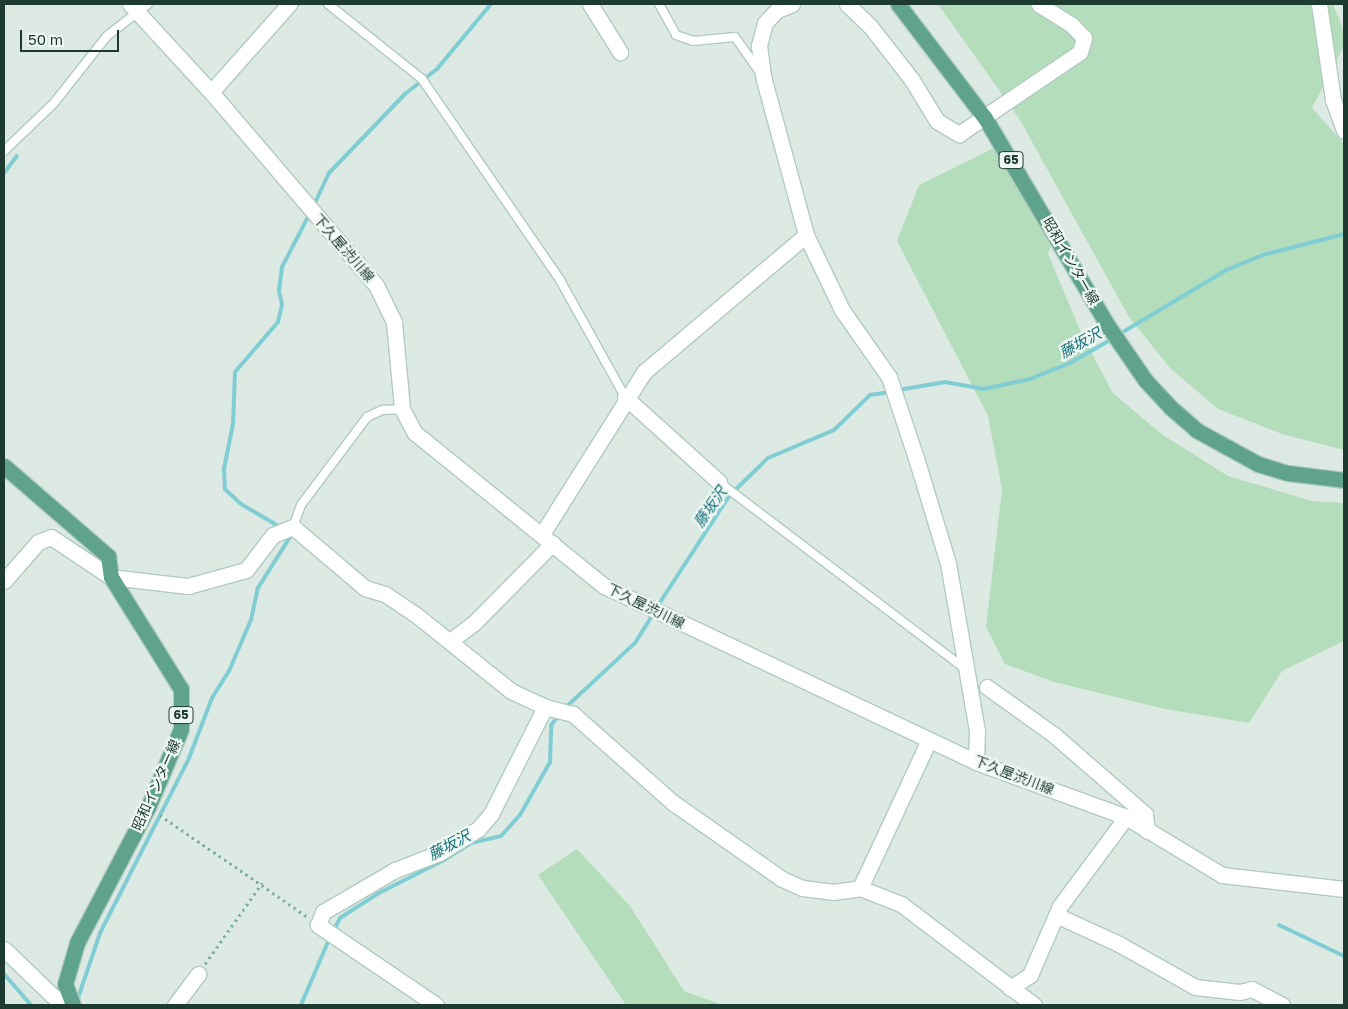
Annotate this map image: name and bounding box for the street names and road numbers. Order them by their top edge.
road number: 65 [998,150,1024,170]
street label: 下久屋渋川線 [310,211,378,285]
street label: 昭和インター線 [1039,214,1103,308]
street label: 下久屋渋川線 [605,580,687,632]
road number: 65 [168,706,194,724]
street label: 昭和インター線 [128,737,184,833]
street label: 下久屋渋川線 [972,752,1056,798]

